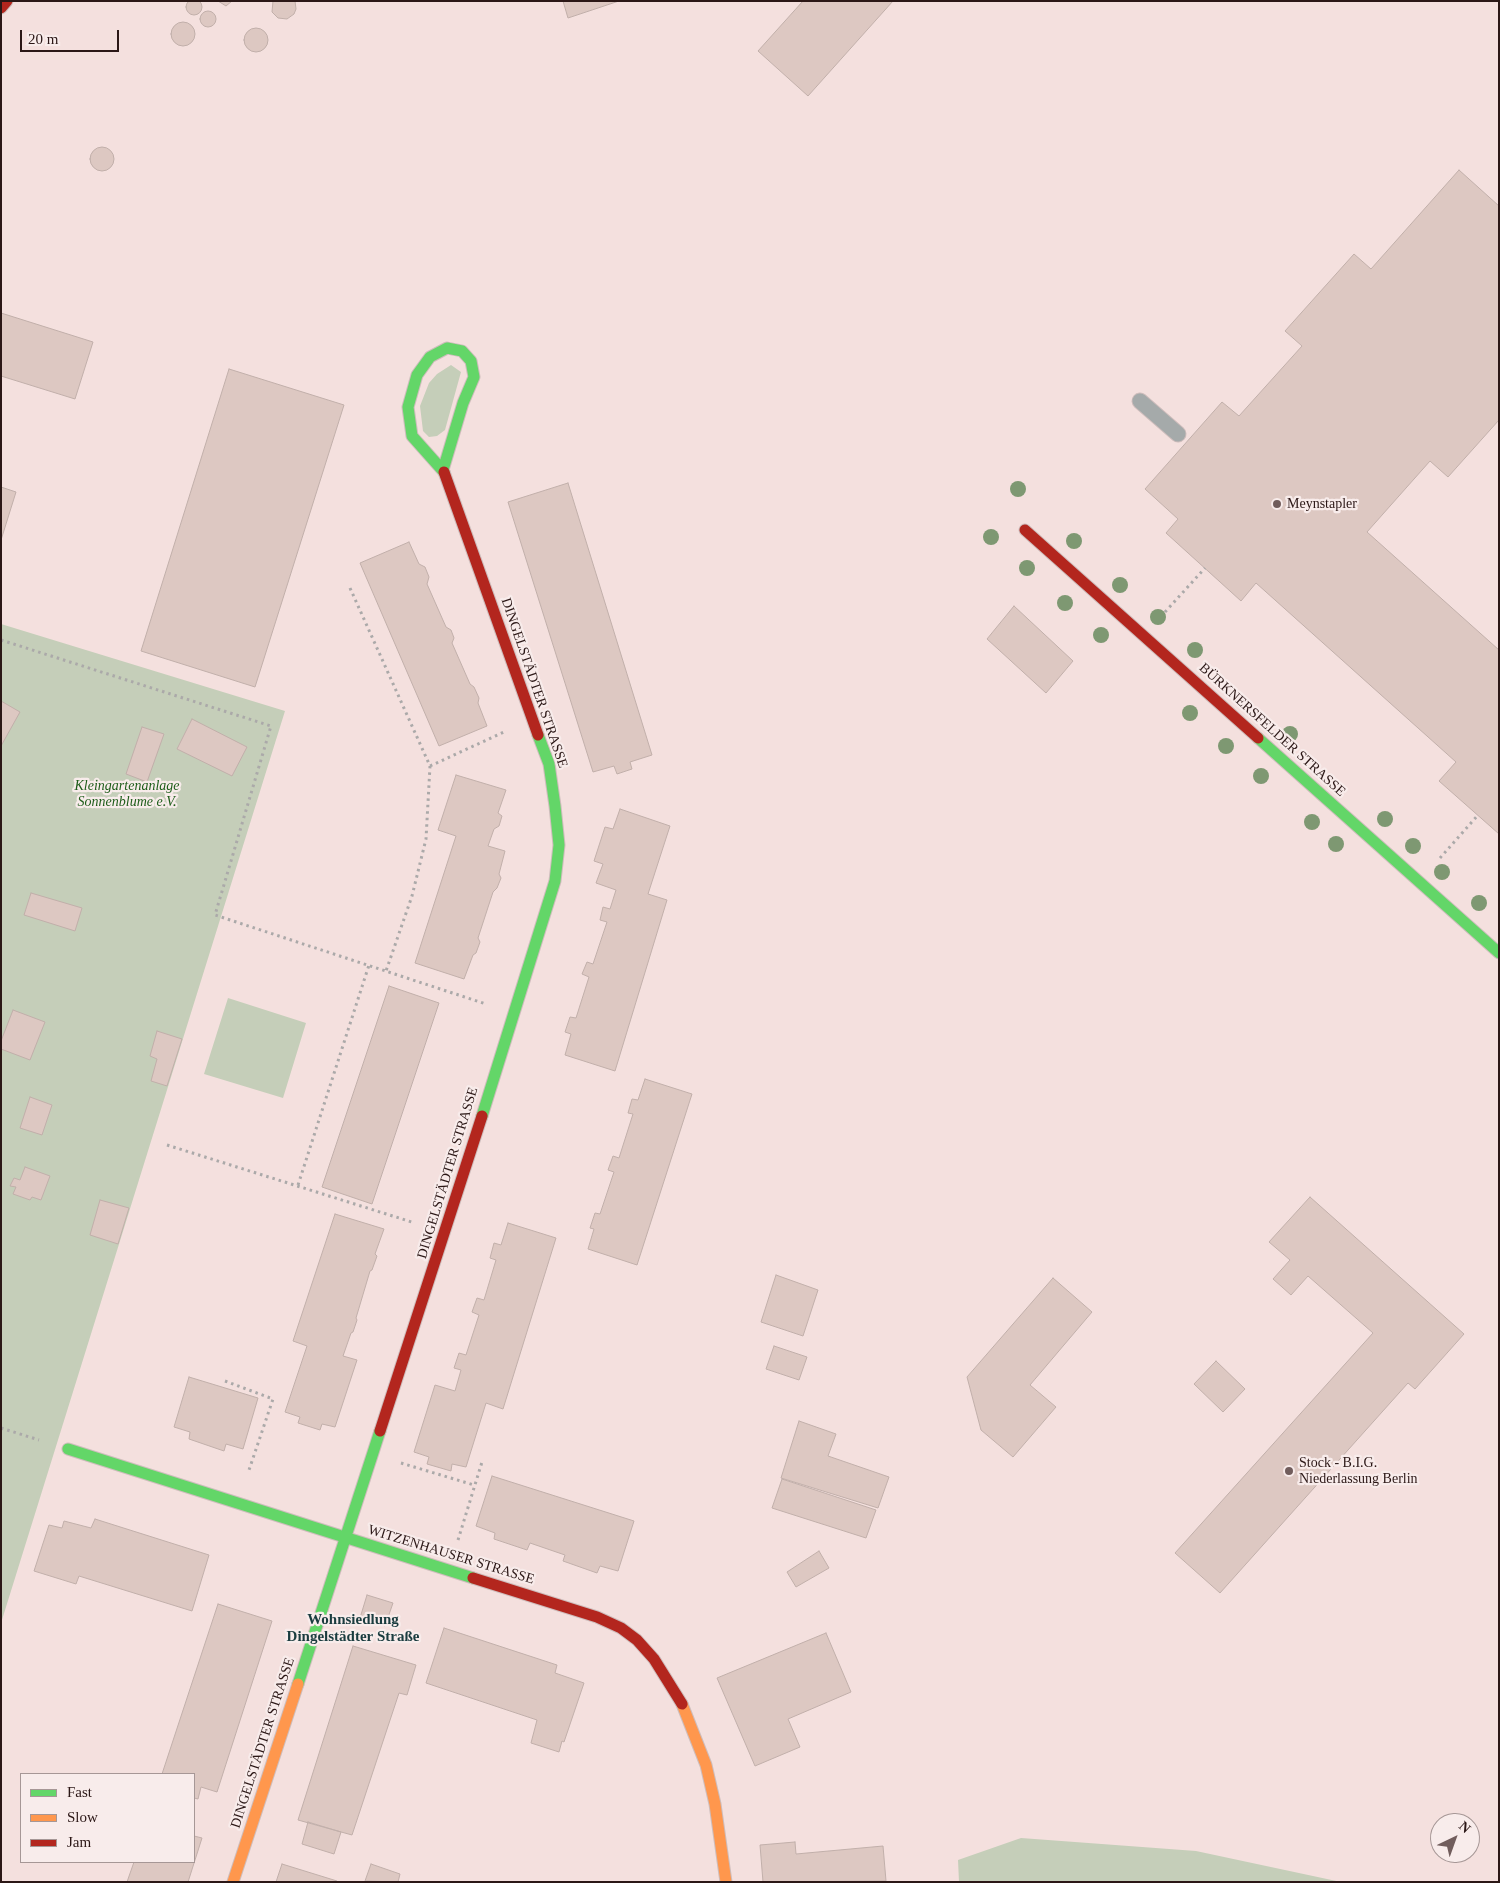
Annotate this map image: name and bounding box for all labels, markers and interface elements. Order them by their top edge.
scale bar [22,20,121,52]
text: 20 m [28,31,58,47]
place label: Meynstapler [1287,496,1357,512]
marker: Meynstapler [1271,498,1283,510]
street label: DINGELSTÄDTER STRASSE [497,596,571,770]
street label: BÜRKNERSFELDER STRASSE [1195,660,1349,800]
park label: Kleingartenanlage Sonnenblume e.V. [75,778,179,810]
street label: DINGELSTÄDTER STRASSE [414,1085,482,1261]
place label: Stock - B.I.G. Niederlassung Berlin [1299,1455,1418,1488]
marker: Stock - B.I.G. Niederlassung Berlin [1283,1465,1295,1477]
street label: WITZENHAUSER STRASSE [366,1522,536,1588]
district label: Wohnsiedlung Dingelstädter Straße [287,1611,419,1646]
street label: DINGELSTÄDTER STRASSE [227,1656,299,1830]
legend [20,1773,195,1863]
text: Fast [67,1784,92,1800]
text: Slow [67,1809,98,1825]
north arrow [1430,1813,1480,1863]
text: N [1456,1818,1473,1836]
text: Jam [67,1834,91,1850]

